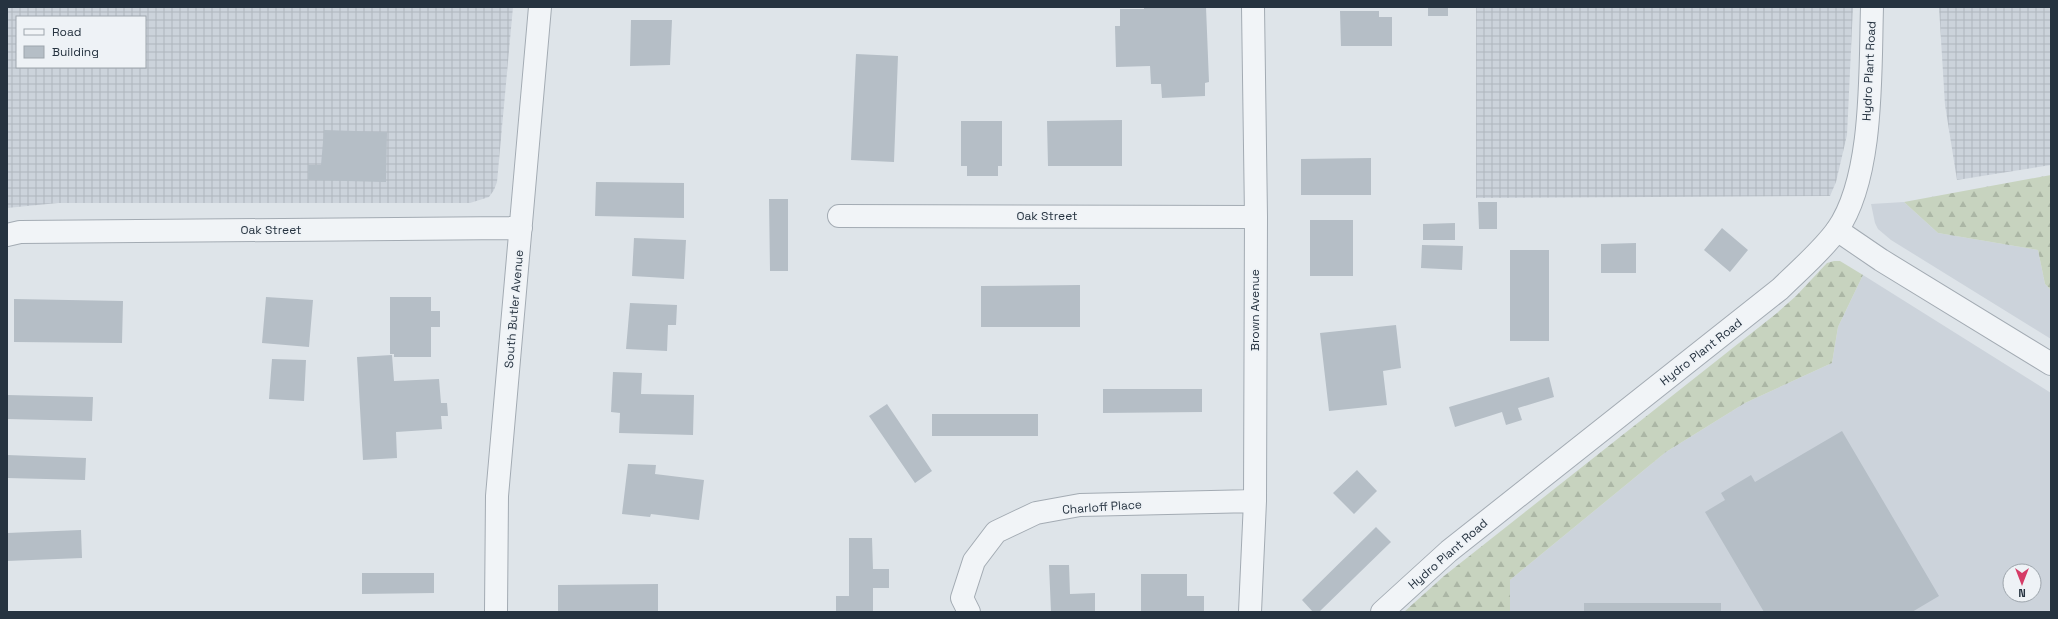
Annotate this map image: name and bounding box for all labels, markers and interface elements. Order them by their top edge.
legend [16,16,146,68]
street label: Hydro Plant Road [1858,21,1880,121]
text: Road [52,24,81,40]
text: Building [52,44,99,60]
street label: Oak Street [1016,208,1078,224]
street label: Oak Street [240,222,302,238]
street label: South Butler Avenue [501,249,527,369]
street label: Brown Avenue [1247,269,1263,351]
street label: Hydro Plant Road [1657,315,1745,389]
street label: Charloff Place [1062,496,1142,518]
street label: Hydro Plant Road [1405,515,1491,593]
north arrow [2002,563,2042,603]
text: N [2018,586,2026,600]

